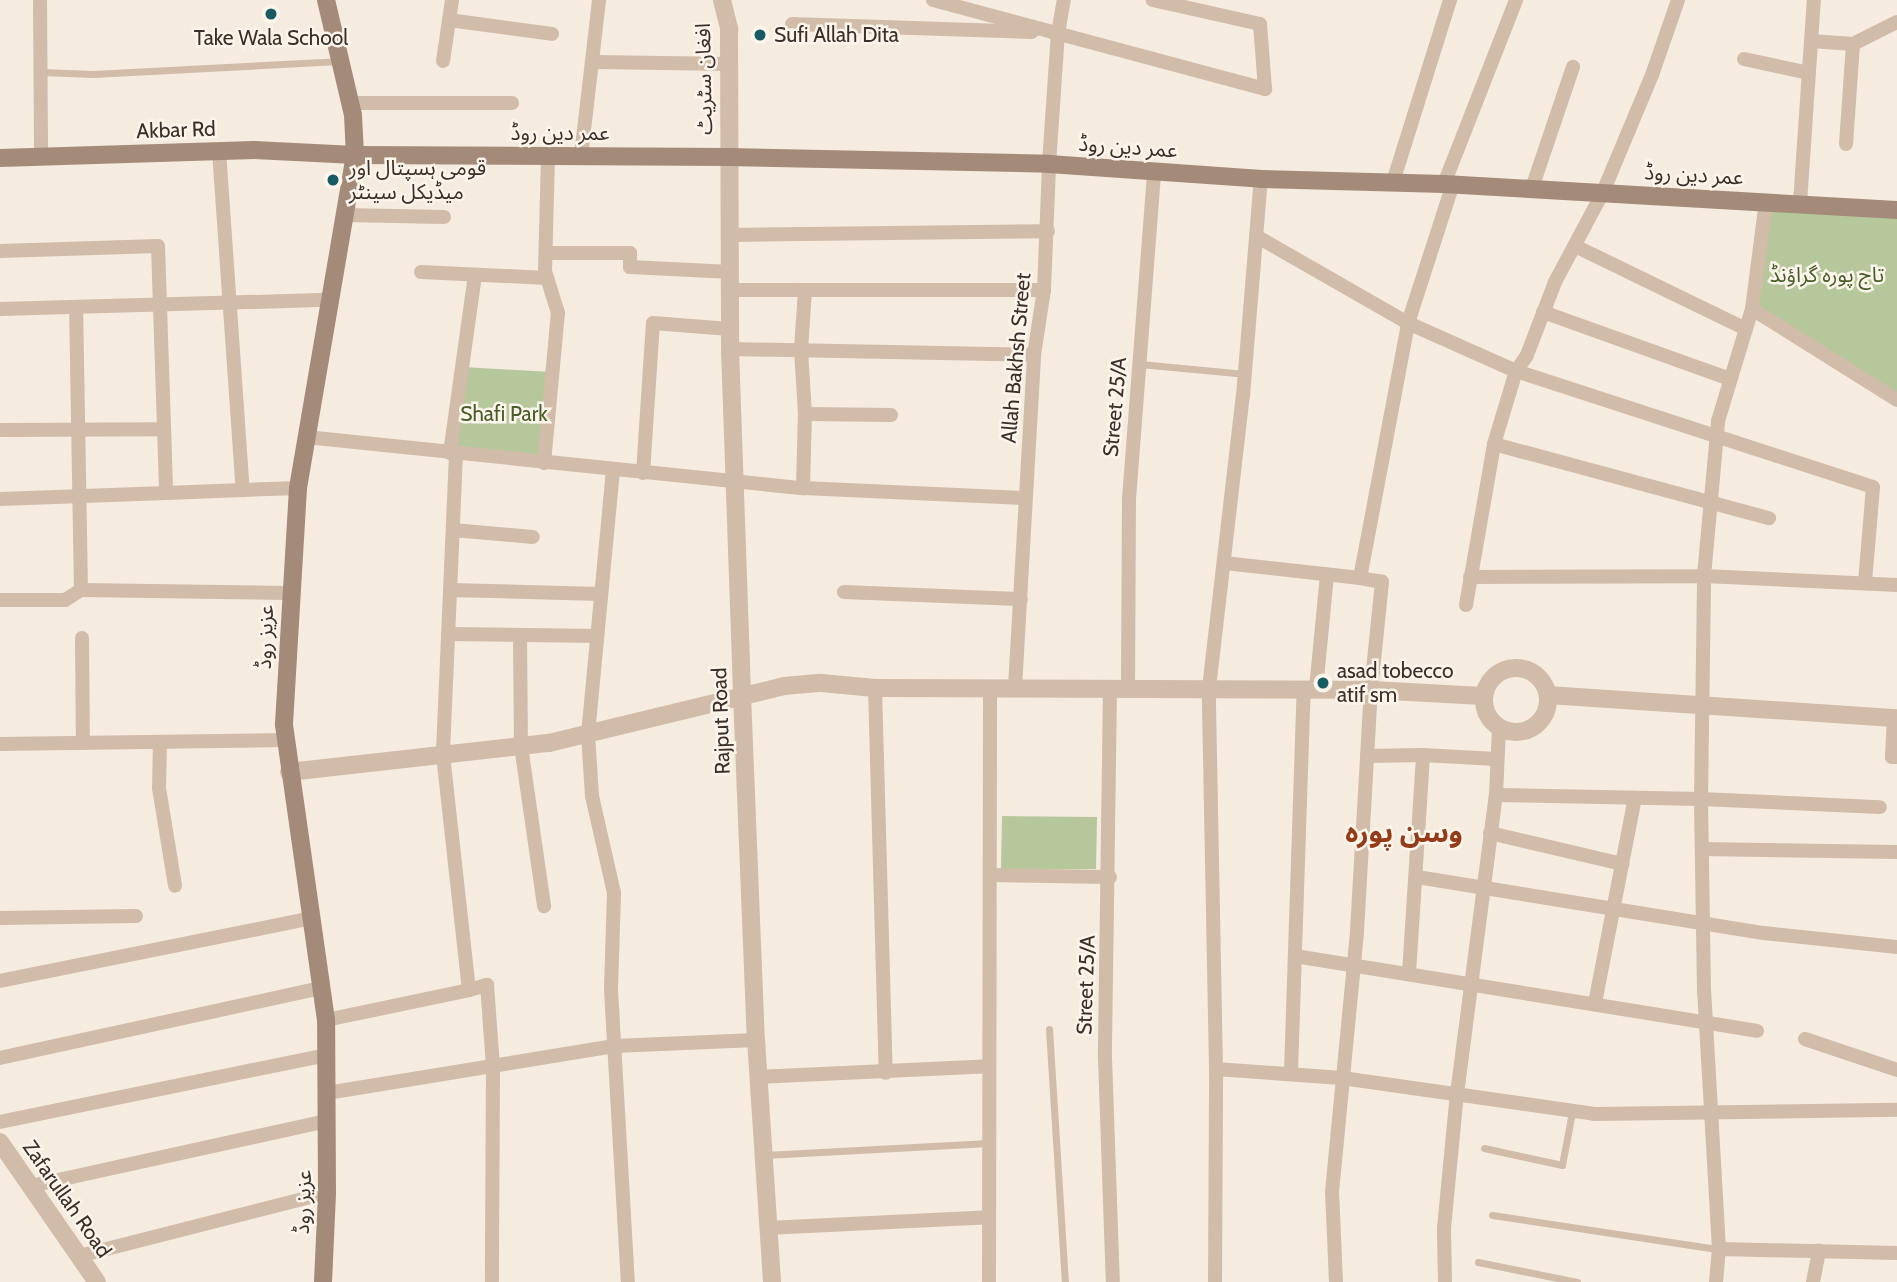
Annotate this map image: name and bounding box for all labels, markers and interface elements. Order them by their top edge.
marker: Take Wala School [263,6,279,22]
place label: Sufi Allah Dita [774,22,899,48]
street label: افغان سٹریٹ [690,23,718,135]
place label: Take Wala School [194,25,348,51]
marker: Sufi Allah Dita [752,27,768,43]
street label: Akbar Rd [136,116,216,144]
street label: عمر دین روڈ [510,120,610,146]
street label: عمر دین روڈ [1078,131,1178,163]
place label: قومی ہسپتال اور میڈیکل سینٹر [349,155,486,205]
street label: عمر دین روڈ [1644,160,1744,190]
marker: قومی ہسپتال اور میڈیکل سینٹر [323,170,343,190]
park label: تاج پورہ گراؤنڈ [1770,262,1884,288]
street label: Allah Bakhsh Street [996,272,1036,444]
street label: Street 25/A [1098,356,1132,458]
park label: Shafi Park [460,401,548,427]
street label: عزیز روڈ [251,604,279,670]
place label: asad tobecco atif sm [1337,658,1454,708]
street label: Rajput Road [707,667,735,775]
marker: asad tobecco atif sm [1315,675,1331,691]
district label: وسن پورہ [1345,815,1463,849]
street label: Street 25/A [1072,935,1100,1035]
street label: Zafarullah Road [17,1135,117,1263]
street label: عزیز روڈ [289,1169,317,1235]

